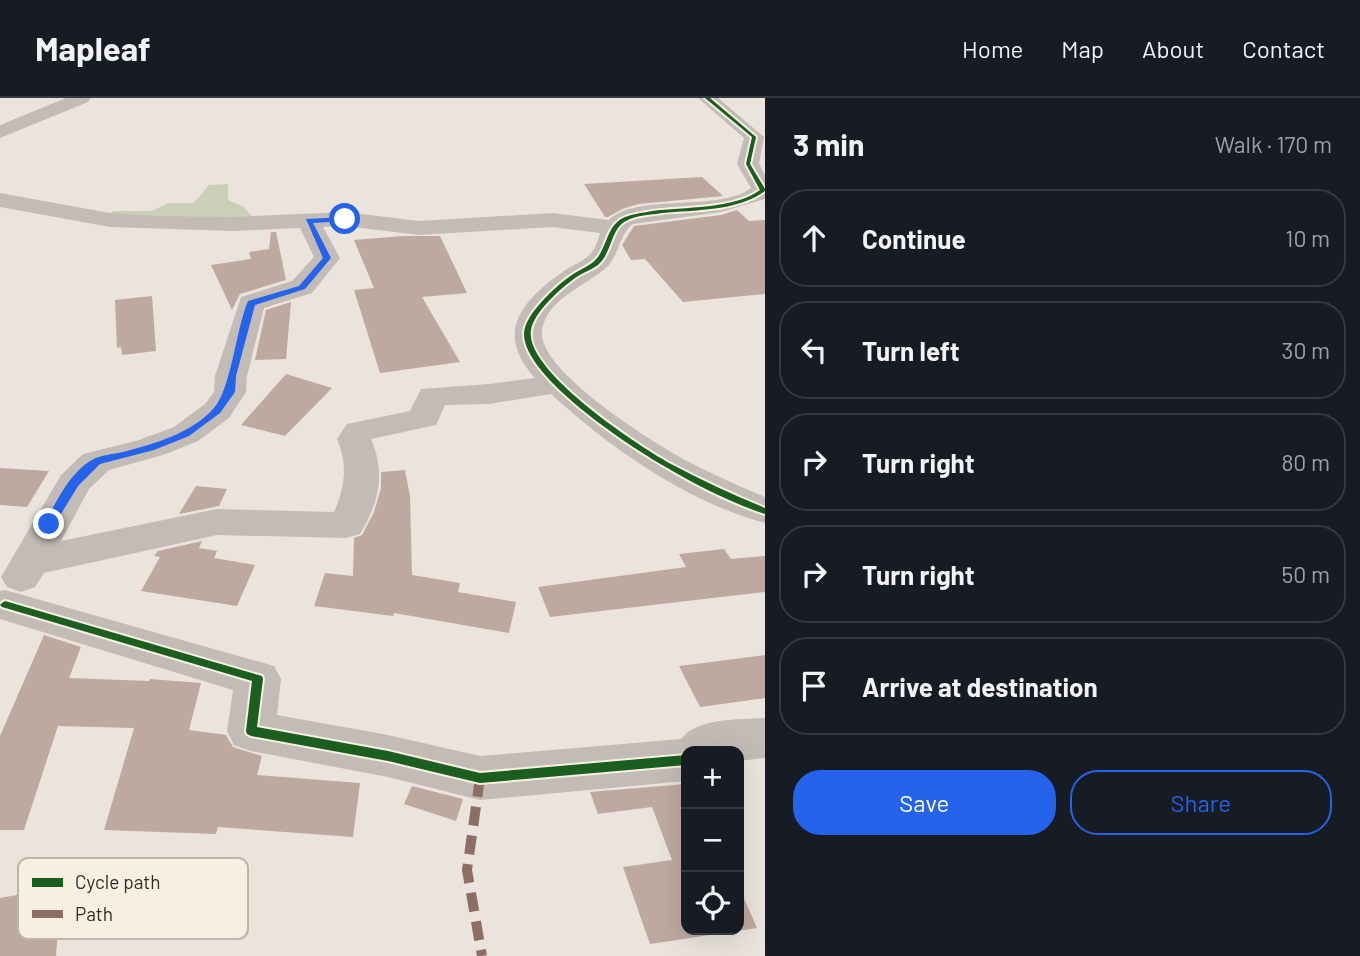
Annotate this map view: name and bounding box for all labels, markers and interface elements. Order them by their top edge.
text: Mapleaf [35,28,151,68]
text: Home [962,34,1023,63]
text: Map [1061,34,1104,63]
text: About [1142,34,1204,63]
text: Contact [1242,34,1325,63]
text: 3 min [793,126,864,162]
text: Walk · 170 m [1215,130,1332,158]
route start [329,203,360,234]
icon: ahead [795,219,833,257]
text: Continue [862,223,966,254]
text: 10 m [1285,224,1330,252]
icon: left [795,331,833,369]
text: Turn left [862,335,960,366]
text: 30 m [1282,336,1330,364]
icon: right [795,443,833,481]
text: Turn right [862,447,975,478]
text: 80 m [1281,448,1330,476]
route end [33,508,64,539]
icon: right [795,555,833,593]
text: Turn right [862,559,975,590]
text: 50 m [1282,560,1330,588]
icon: arrive [795,667,833,705]
text: Arrive at destination [862,671,1098,702]
map controls [681,746,744,935]
button: + [681,746,744,809]
button: Save [793,770,1056,835]
button: Share [1070,770,1332,835]
button: − [681,809,744,872]
legend [18,858,248,939]
text: Cycle path [75,870,160,893]
button: locate [681,872,744,935]
text: Path [75,902,113,925]

